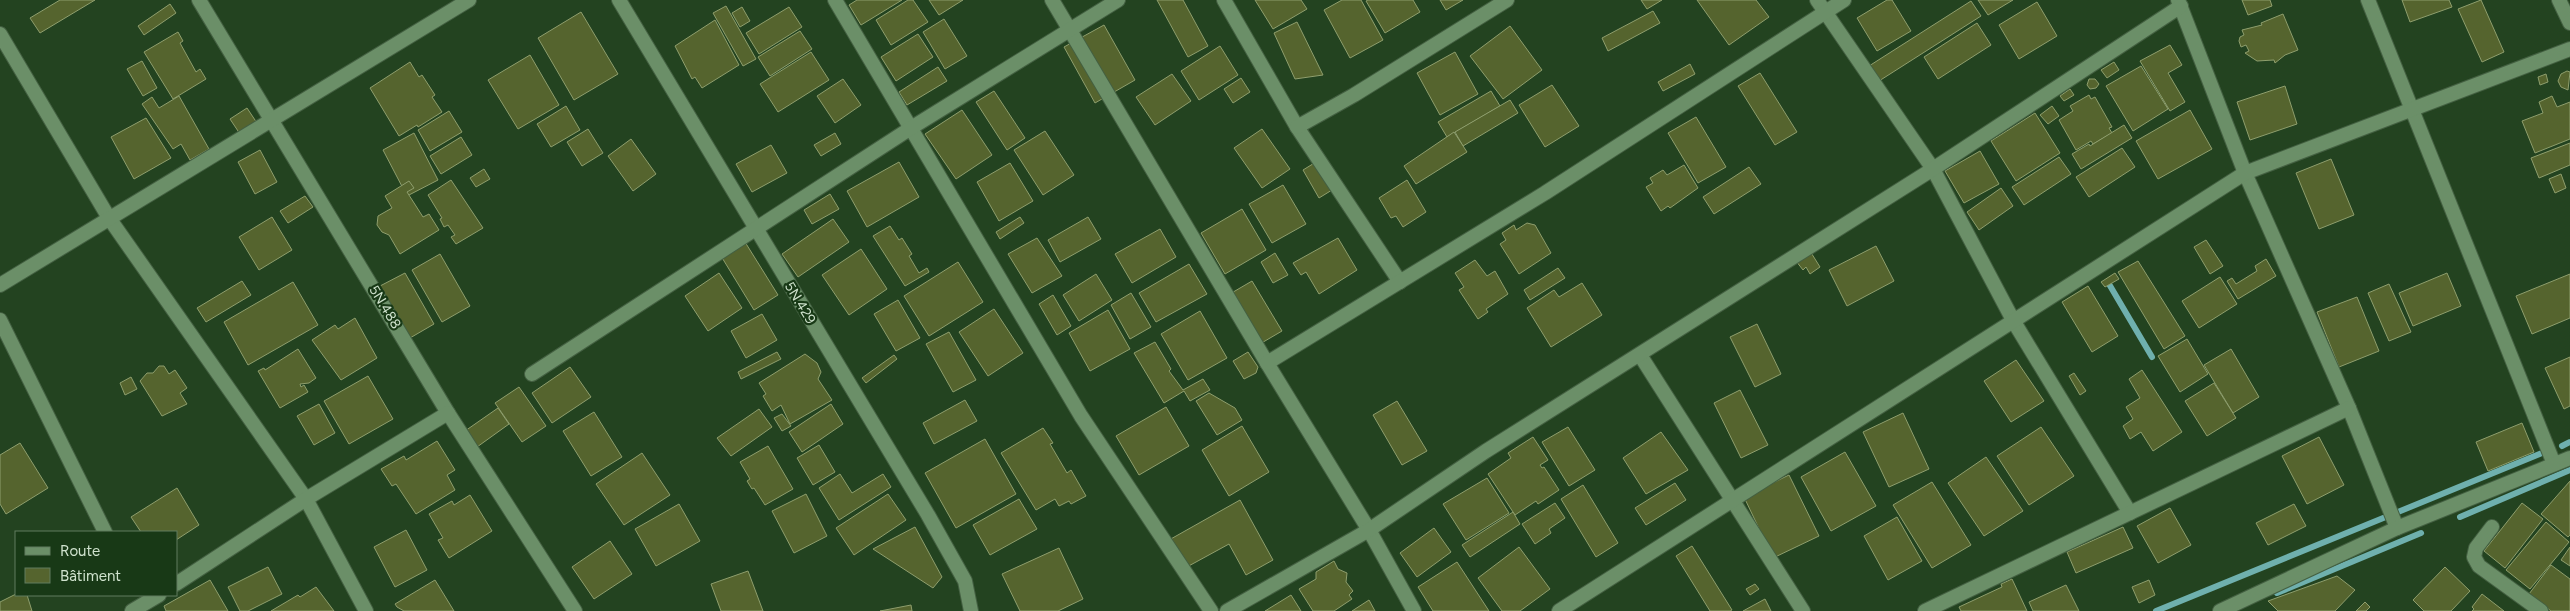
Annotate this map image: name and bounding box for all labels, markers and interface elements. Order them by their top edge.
street label: 5N.429 [781,279,819,327]
street label: 5N.488 [365,282,405,332]
legend [15,531,178,596]
text: Route [60,542,100,560]
text: Bâtiment [60,567,121,585]

